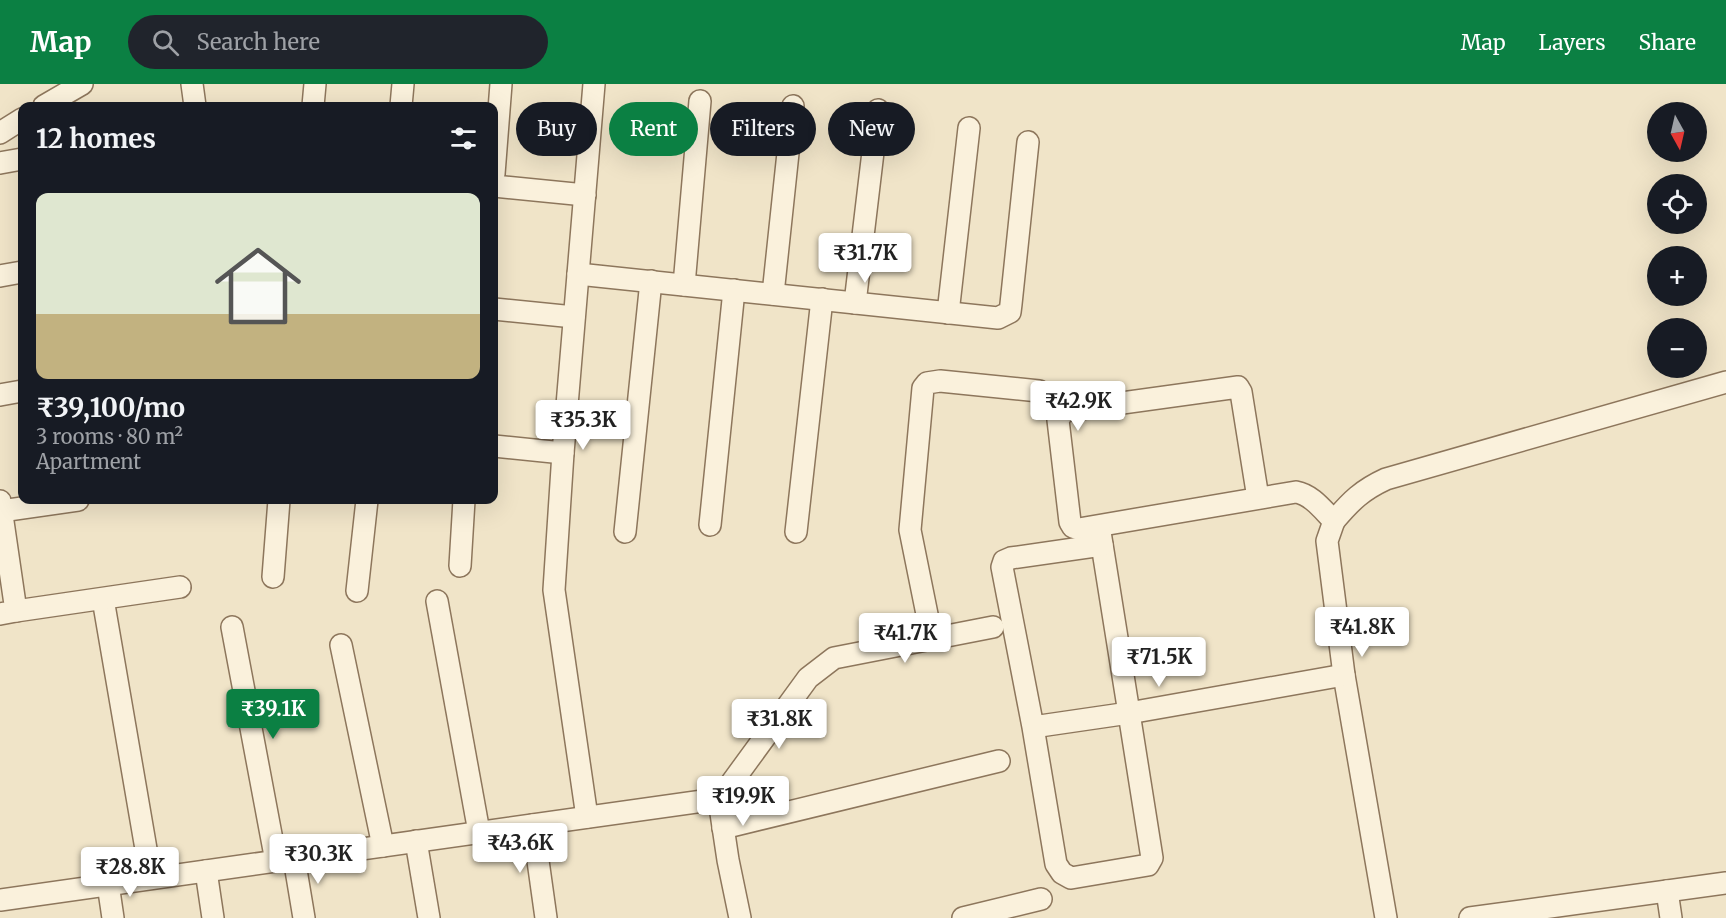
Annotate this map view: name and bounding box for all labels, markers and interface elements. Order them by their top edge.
search box [128,15,548,69]
text: Map [30,24,92,60]
icon: search [149,26,182,59]
text: Search here [197,28,320,56]
text: Map [1461,29,1506,56]
text: Layers [1539,29,1606,56]
text: Share [1639,29,1696,56]
chip: Buy [516,102,597,156]
chip: Rent [609,102,698,156]
chip: Filters [710,102,816,156]
chip: New [828,102,915,156]
north arrow [1647,102,1707,162]
map controls [1647,102,1707,378]
text: 12 homes [36,122,156,155]
icon: filters [447,122,480,155]
button: locate [1647,174,1707,234]
icon: home [204,232,312,340]
pin: ₹31.7K [816,233,914,284]
text: ₹31.7K [833,240,898,265]
button: + [1647,246,1707,306]
button: − [1647,318,1707,378]
pin: ₹42.9K [1029,381,1127,432]
text: ₹42.9K [1044,388,1112,413]
text: ₹39,100/mo [36,391,185,424]
pin: ₹35.3K [534,400,632,451]
text: ₹35.3K [550,407,616,432]
text: 3 rooms · 80 m² [36,424,183,449]
text: Apartment [36,449,141,474]
pin: ₹41.8K [1313,607,1411,658]
pin: ₹41.7K [856,613,954,664]
text: ₹41.8K [1329,614,1395,639]
text: ₹41.7K [873,620,937,645]
pin: ₹71.5K [1110,637,1208,688]
text: ₹71.5K [1126,644,1192,669]
pin: ₹39.1K [224,689,322,740]
text: ₹39.1K [240,696,306,721]
pin: ₹31.8K [730,699,828,750]
text: ₹31.8K [746,706,812,731]
pin: ₹19.9K [694,776,792,827]
text: ₹19.9K [711,783,775,808]
pin: ₹43.6K [471,823,569,874]
text: ₹43.6K [486,830,554,855]
pin: ₹30.3K [269,834,367,885]
text: ₹30.3K [283,841,353,866]
pin: ₹28.8K [81,847,179,898]
text: ₹28.8K [95,854,165,879]

